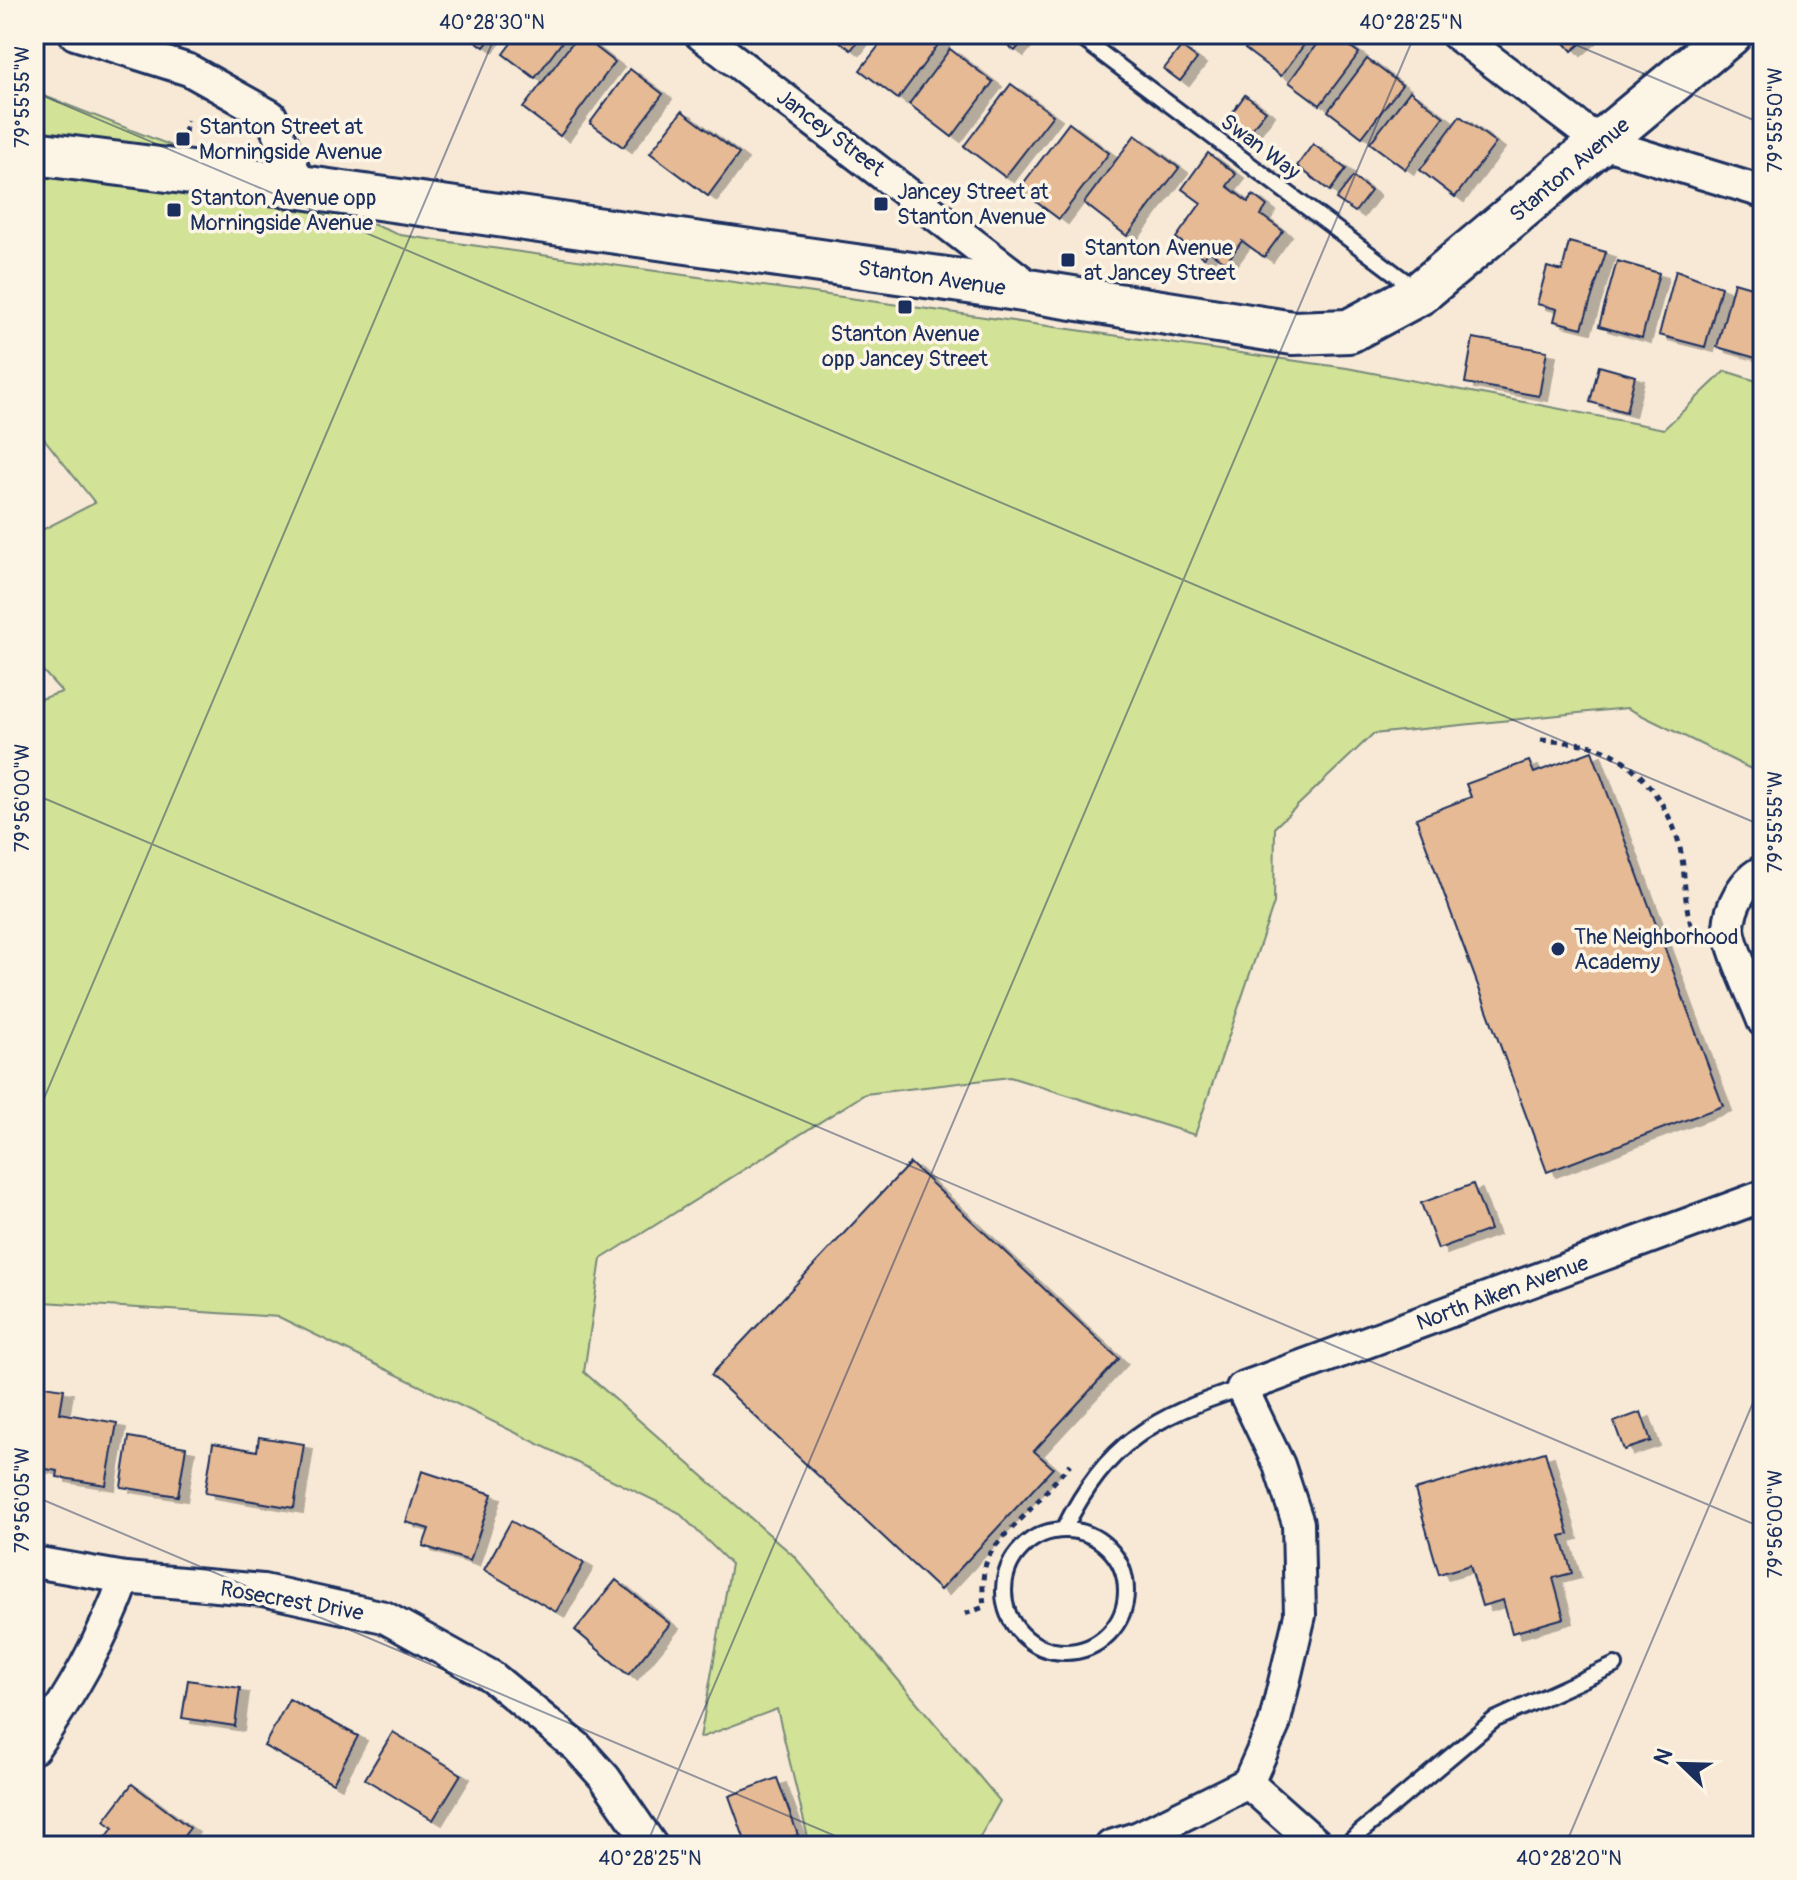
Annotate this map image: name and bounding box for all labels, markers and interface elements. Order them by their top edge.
text: 40°28'30"N [439,10,545,35]
text: 40°28'25"N [1360,10,1462,35]
text: 79°55'55"W [10,46,35,148]
text: 79°55'50"W [1763,68,1788,172]
street label: Jancey Street [771,83,890,183]
street label: Swan Way [1215,108,1306,186]
street label: Stanton Avenue [1504,111,1636,228]
place label: Stanton Street at Morningside Avenue [199,113,382,166]
marker: Stanton Street at Morningside Avenue [174,130,192,148]
place label: Jancey Street at Stanton Avenue [897,178,1049,231]
place label: Stanton Avenue opp Morningside Avenue [190,184,376,237]
marker: Jancey Street at Stanton Avenue [872,195,890,213]
marker: Stanton Avenue opp Morningside Avenue [165,201,183,219]
place label: Stanton Avenue at Jancey Street [1084,234,1236,287]
marker: Stanton Avenue at Jancey Street [1059,251,1077,269]
street label: Stanton Avenue [856,254,1008,302]
marker: Stanton Avenue opp Jancey Street [896,298,914,316]
place label: Stanton Avenue opp Jancey Street [822,320,988,373]
text: 79°56'00"W [10,744,35,852]
text: 79°55'55"W [1763,771,1788,873]
place label: The Neighborhood Academy [1574,923,1739,976]
marker: The Neighborhood Academy [1549,940,1567,958]
street label: North Aiken Avenue [1412,1249,1592,1337]
text: 79°56'05"W [10,1447,35,1553]
text: 79°56'00"W [1763,1470,1788,1578]
street label: Rosecrest Drive [218,1575,366,1627]
north arrow [1641,1724,1721,1804]
text: N [1648,1744,1679,1769]
text: 40°28'25"N [599,1846,701,1871]
text: 40°28'20"N [1516,1846,1622,1871]

